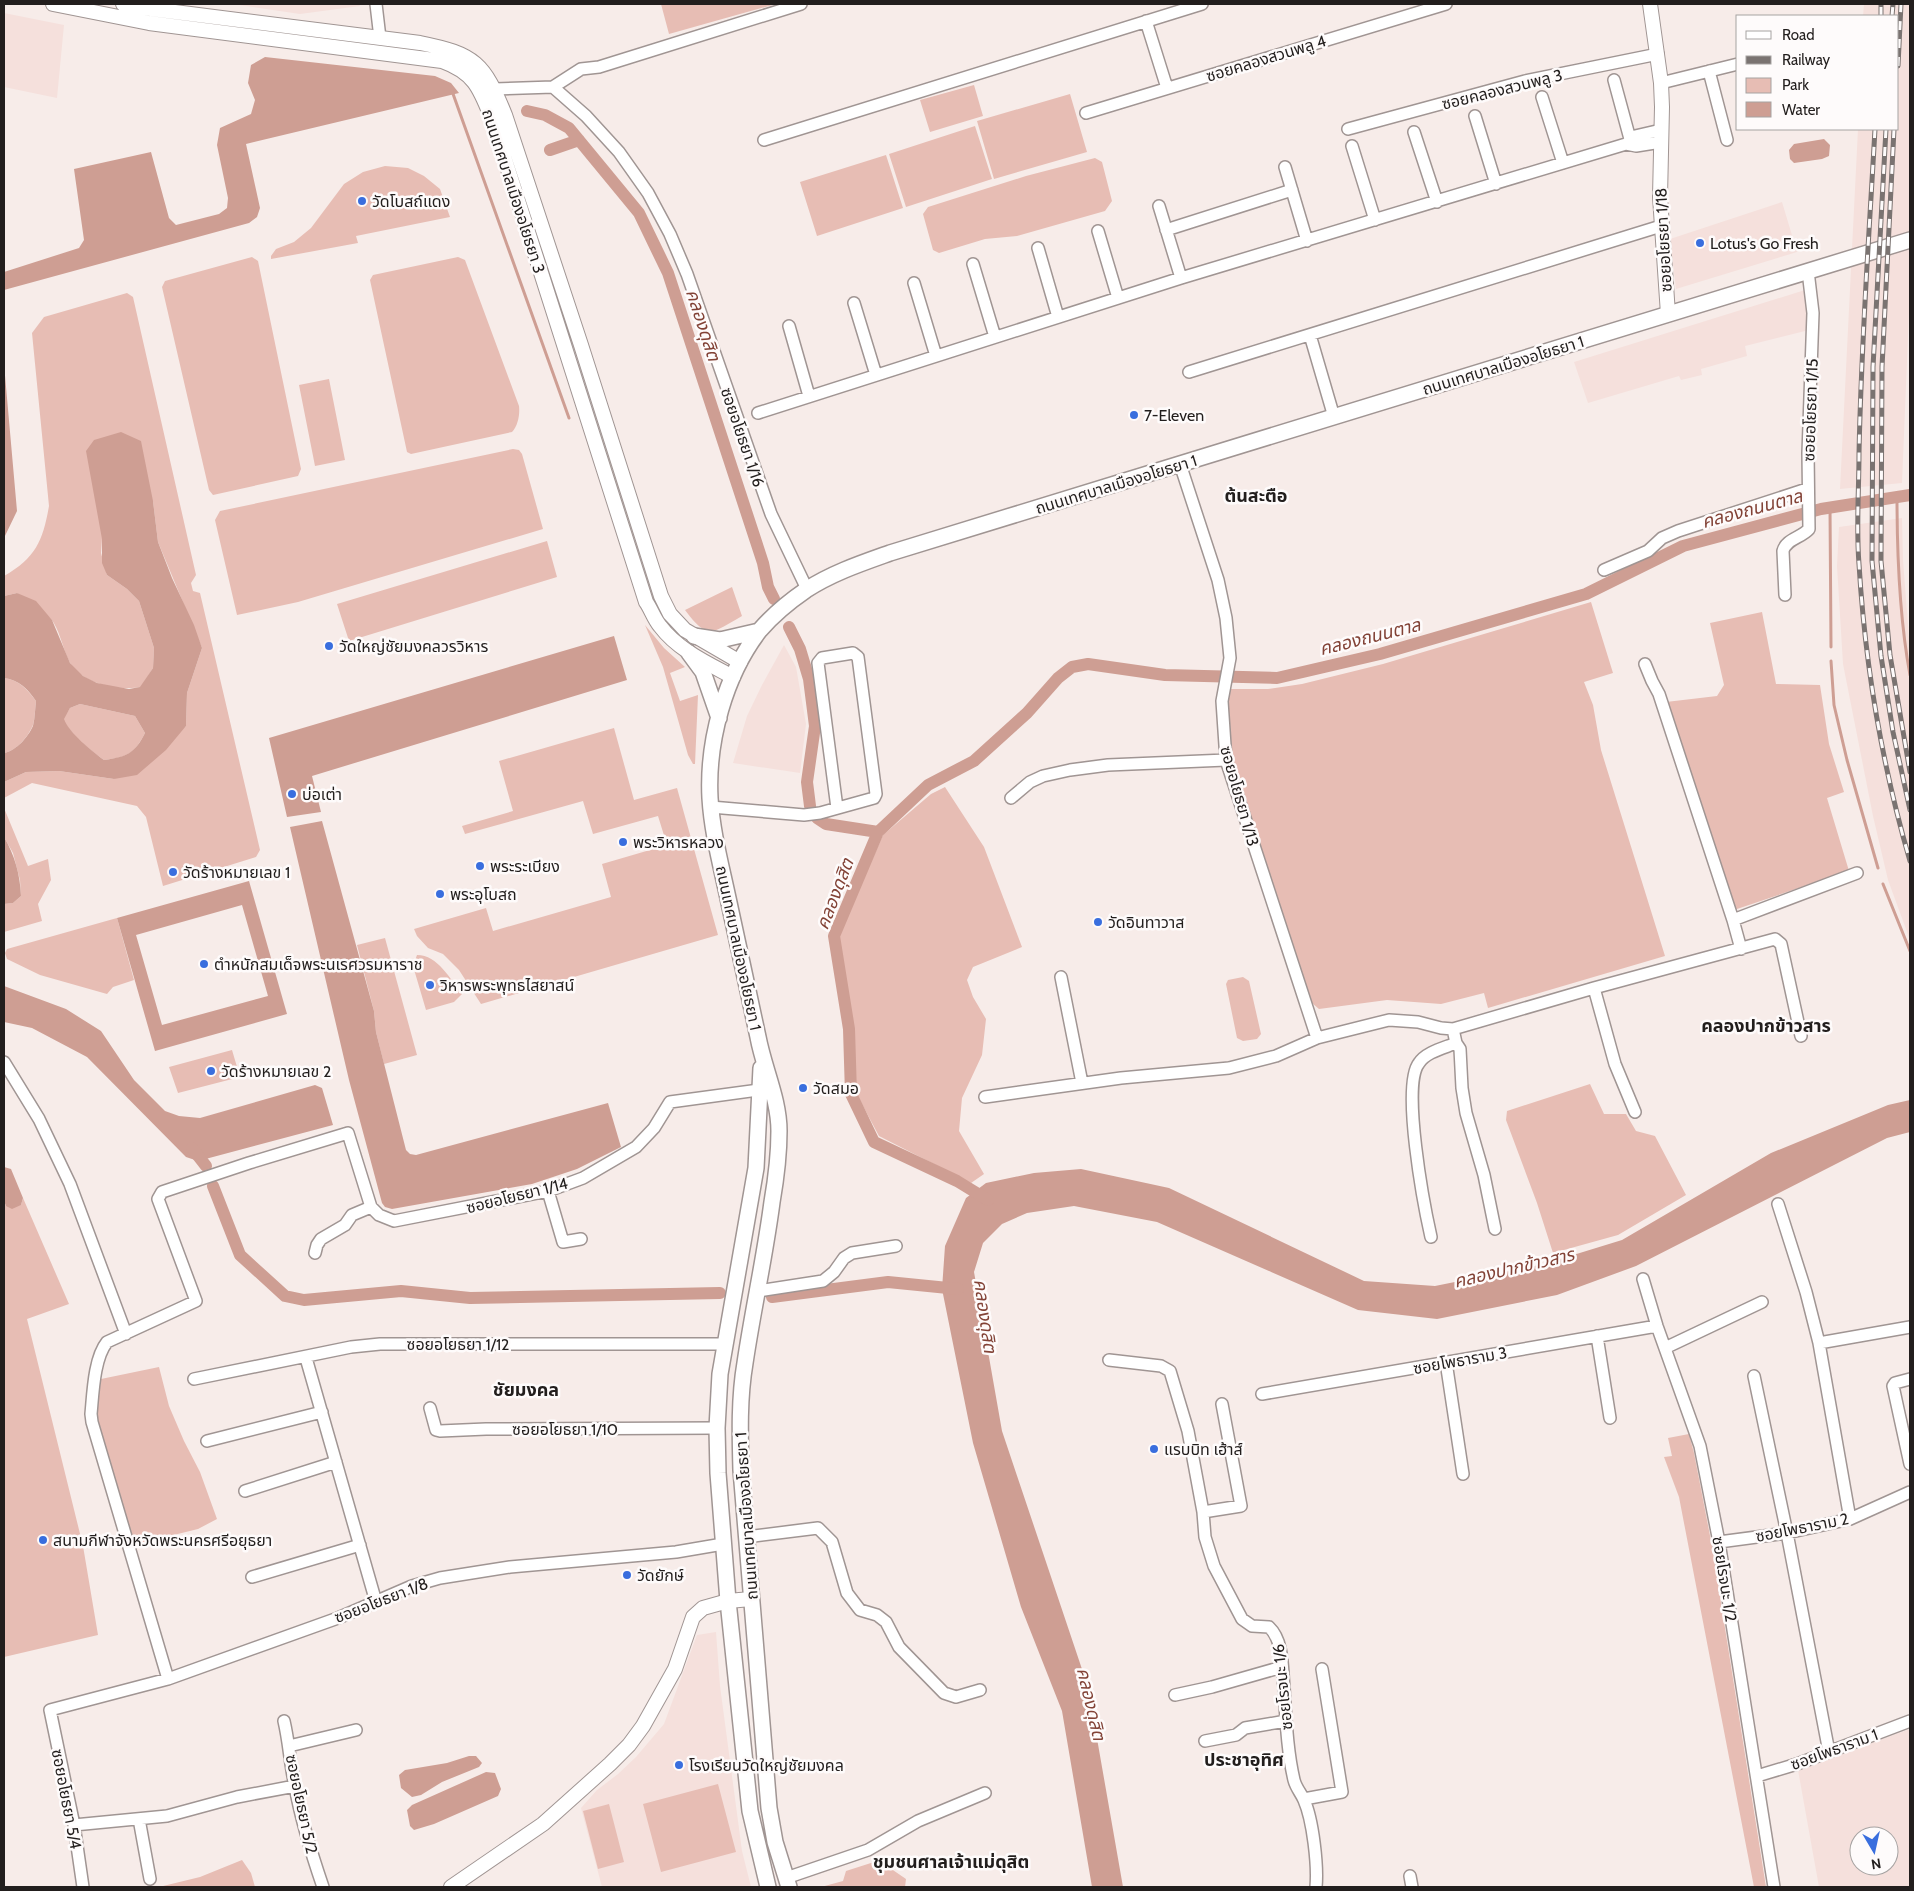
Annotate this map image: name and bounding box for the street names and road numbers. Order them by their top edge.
street label: ซอยคลองสวนพลู 4 [1204,31,1328,86]
street label: ซอยคลองสวนพลู 3 [1440,65,1564,114]
street label: ถนนเทศบาลเมืองอโยธยา 3 [478,107,549,276]
street label: ซอยอโยธยา 1/18 [1651,187,1676,293]
street label: ถนนเทศบาลเมืองอโยธยา 1 [1420,332,1586,399]
street label: ซอยอโยธยา 1/15 [1799,358,1822,462]
street label: ซอยอโยธยา 1/16 [717,385,768,489]
street label: ถนนเทศบาลเมืองอโยธยา 1 [1033,451,1199,518]
street label: ซอยอโยธยา 1/13 [1216,744,1263,848]
street label: ถนนเทศบาลเมืองอโยธยา 1 [712,864,765,1032]
street label: ซอยอโยธยา 1/14 [464,1174,570,1217]
street label: ซอยอโยธยา 1/12 [406,1335,510,1354]
street label: ซอยโพธาราม 3 [1412,1343,1508,1378]
street label: ซอยอโยธยา 1/10 [512,1420,618,1439]
street label: ถนนเทศบาลเมืองอโยธยา 1 [731,1431,762,1600]
street label: ซอยโพธาราม 2 [1754,1509,1850,1546]
street label: ซอยโรจนะ 1/2 [1708,1535,1741,1623]
street label: ซอยอโยธยา 1/8 [332,1574,431,1627]
street label: ซอยโรจนะ 1/6 [1269,1643,1296,1731]
street label: ซอยโพธาราม 1 [1788,1725,1880,1774]
street label: ซอยอโยธยา 5/4 [48,1747,86,1851]
street label: ซอยอโยธยา 5/2 [282,1753,321,1856]

